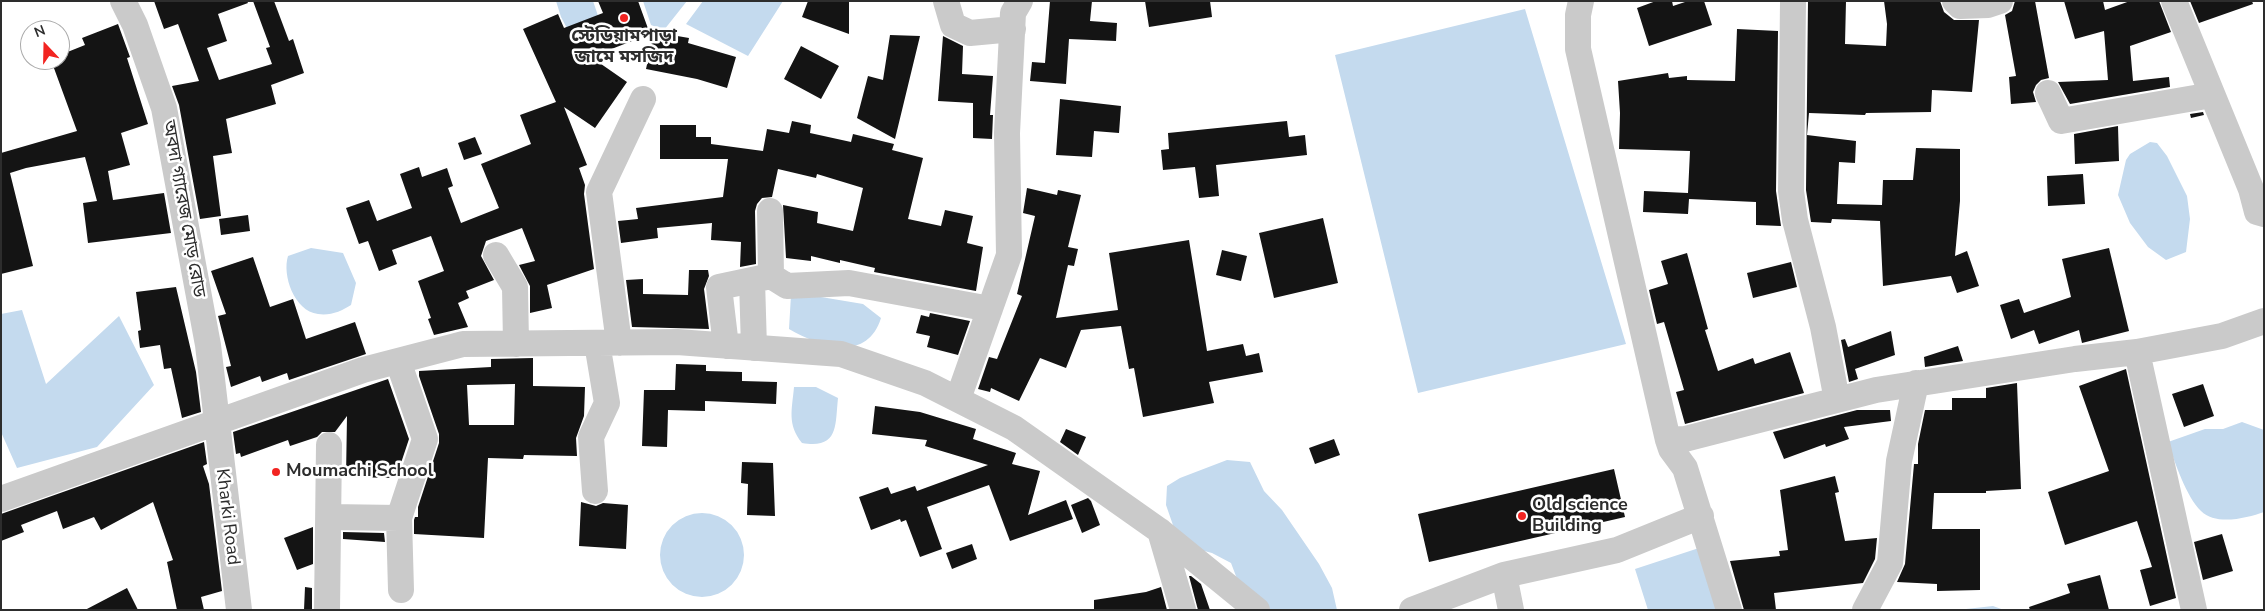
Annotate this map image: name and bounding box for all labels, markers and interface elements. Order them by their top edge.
marker: স্টেডিয়ামপাড়া জামে মসজিদ [618,12,630,24]
north arrow [20,20,70,70]
text: N [31,21,48,42]
place label: স্টেডিয়ামপাড়া জামে মসজিদ [571,26,677,68]
street label: অবদা গ্যারেজ মোড় রোড [157,119,209,299]
place label: Moumachi School [286,461,433,483]
marker: Moumachi School [270,466,282,478]
street label: Kharki Road [210,467,244,567]
place label: Old science Building [1532,495,1628,538]
marker: Old science Building [1516,510,1528,522]

